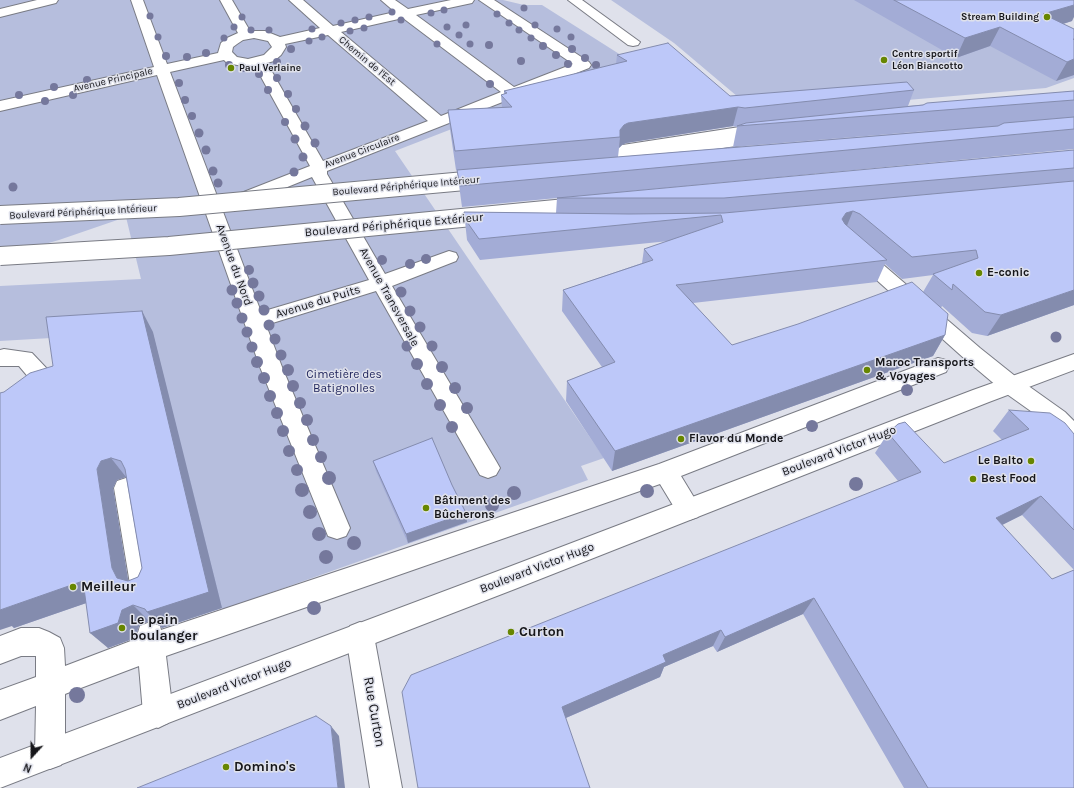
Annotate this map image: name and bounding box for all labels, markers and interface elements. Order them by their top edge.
place label: Stream Building [961,11,1039,23]
marker: Stream Building [1042,12,1052,22]
street label: Chemin de l'Est [336,34,398,88]
place label: Centre sportif Léon Biancotto [892,48,963,72]
marker: Centre sportif Léon Biancotto [879,55,889,65]
place label: Paul Verlaine [239,62,301,74]
marker: Paul Verlaine [226,63,236,73]
street label: Avenue Principale [72,65,154,95]
street label: Avenue Circulaire [323,131,401,171]
street label: Boulevard Périphérique Intérieur [332,174,480,198]
street label: Boulevard Périphérique Intérieur [9,202,157,222]
street label: Boulevard Périphérique Extérieur [304,210,484,240]
street label: Avenue du Nord [213,222,255,308]
street label: Avenue Transversale [356,245,422,349]
place label: E-conic [987,266,1029,280]
marker: E-conic [974,268,984,278]
street label: Avenue du Puits [274,282,362,322]
place label: Maroc Transports & Voyages [875,356,974,384]
marker: Maroc Transports & Voyages [862,365,872,375]
park label: Cimetière des Batignolles [306,368,382,396]
street label: Boulevard Victor Hugo [780,423,898,479]
place label: Flavor du Monde [689,432,783,446]
marker: Flavor du Monde [676,434,686,444]
place label: Le Balto [978,454,1023,468]
marker: Le Balto [1026,456,1036,466]
place label: Best Food [981,472,1036,486]
marker: Best Food [968,474,978,484]
place label: Bâtiment des Bûcherons [434,494,511,522]
marker: Bâtiment des Bûcherons [421,503,431,513]
street label: Boulevard Victor Hugo [478,540,596,596]
place label: Meilleur [81,579,135,595]
marker: Meilleur [68,582,78,592]
place label: Le pain boulanger [130,612,198,644]
marker: Le pain boulanger [117,623,127,633]
place label: Curton [519,624,564,640]
marker: Curton [506,627,516,637]
street label: Boulevard Victor Hugo [175,656,293,712]
street label: Rue Curton [360,676,388,748]
north arrow [12,736,52,776]
place label: Domino's [234,759,296,775]
text: N [22,760,34,775]
marker: Domino's [221,762,231,772]

